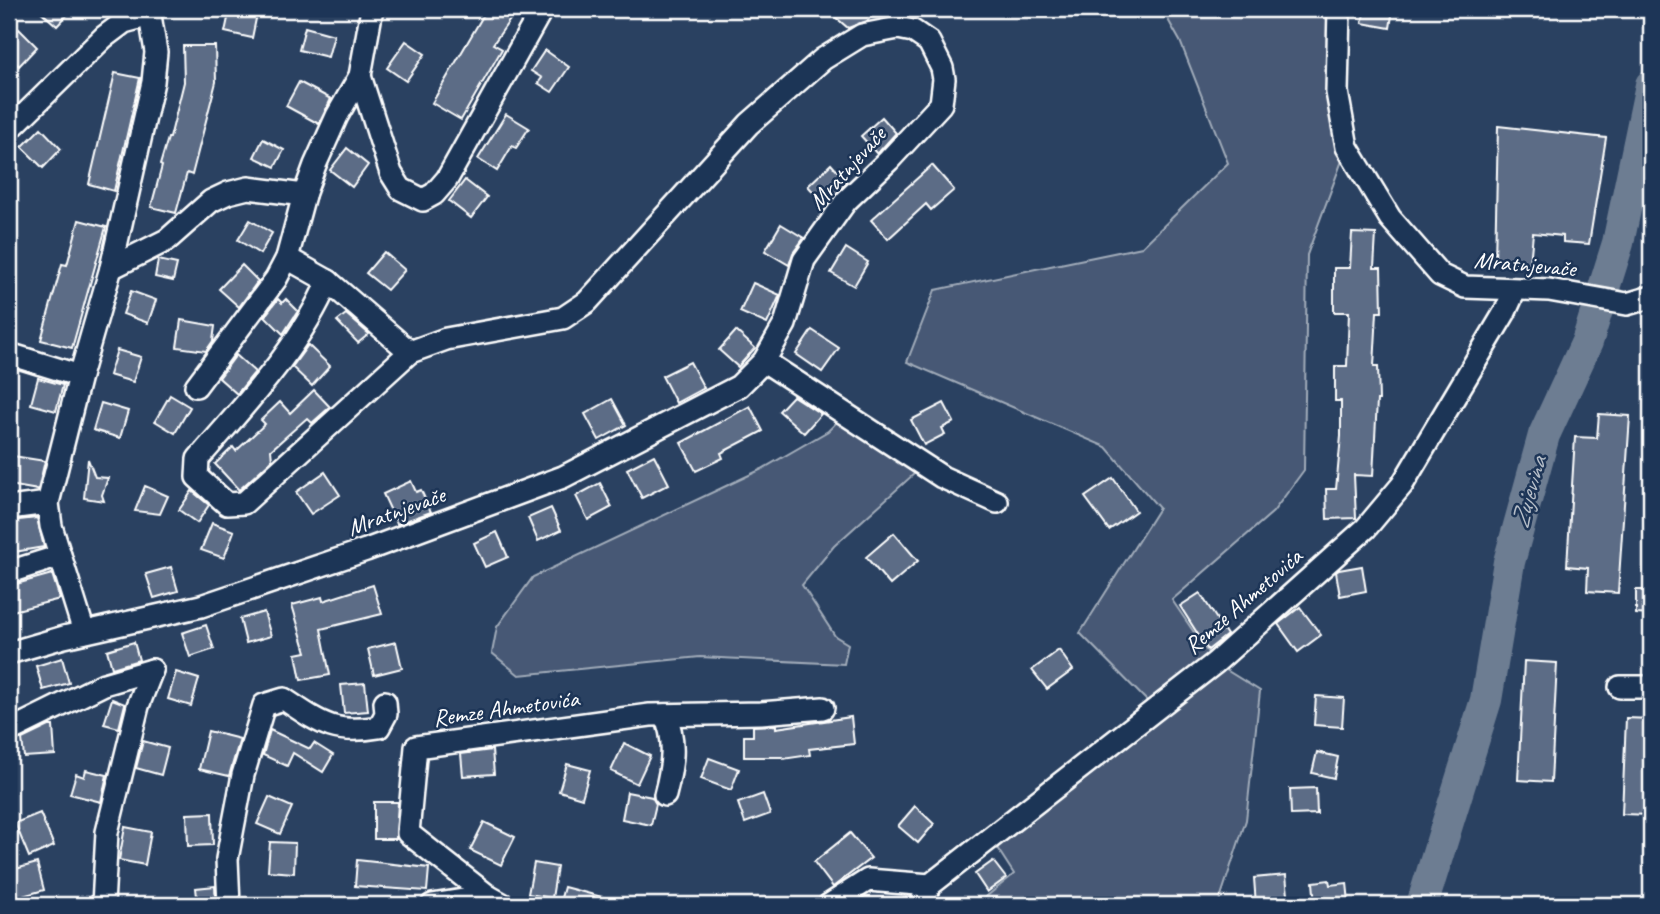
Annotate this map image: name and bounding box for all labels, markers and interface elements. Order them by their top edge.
street label: Mratnjevače [802,118,894,216]
street label: Mratnjevače [1473,245,1579,284]
water label: Zujevina [1503,450,1555,532]
street label: Mratnjevače [343,479,451,543]
street label: Remze Ahmetovića [1178,540,1309,661]
street label: Remze Ahmetovića [431,683,582,733]

